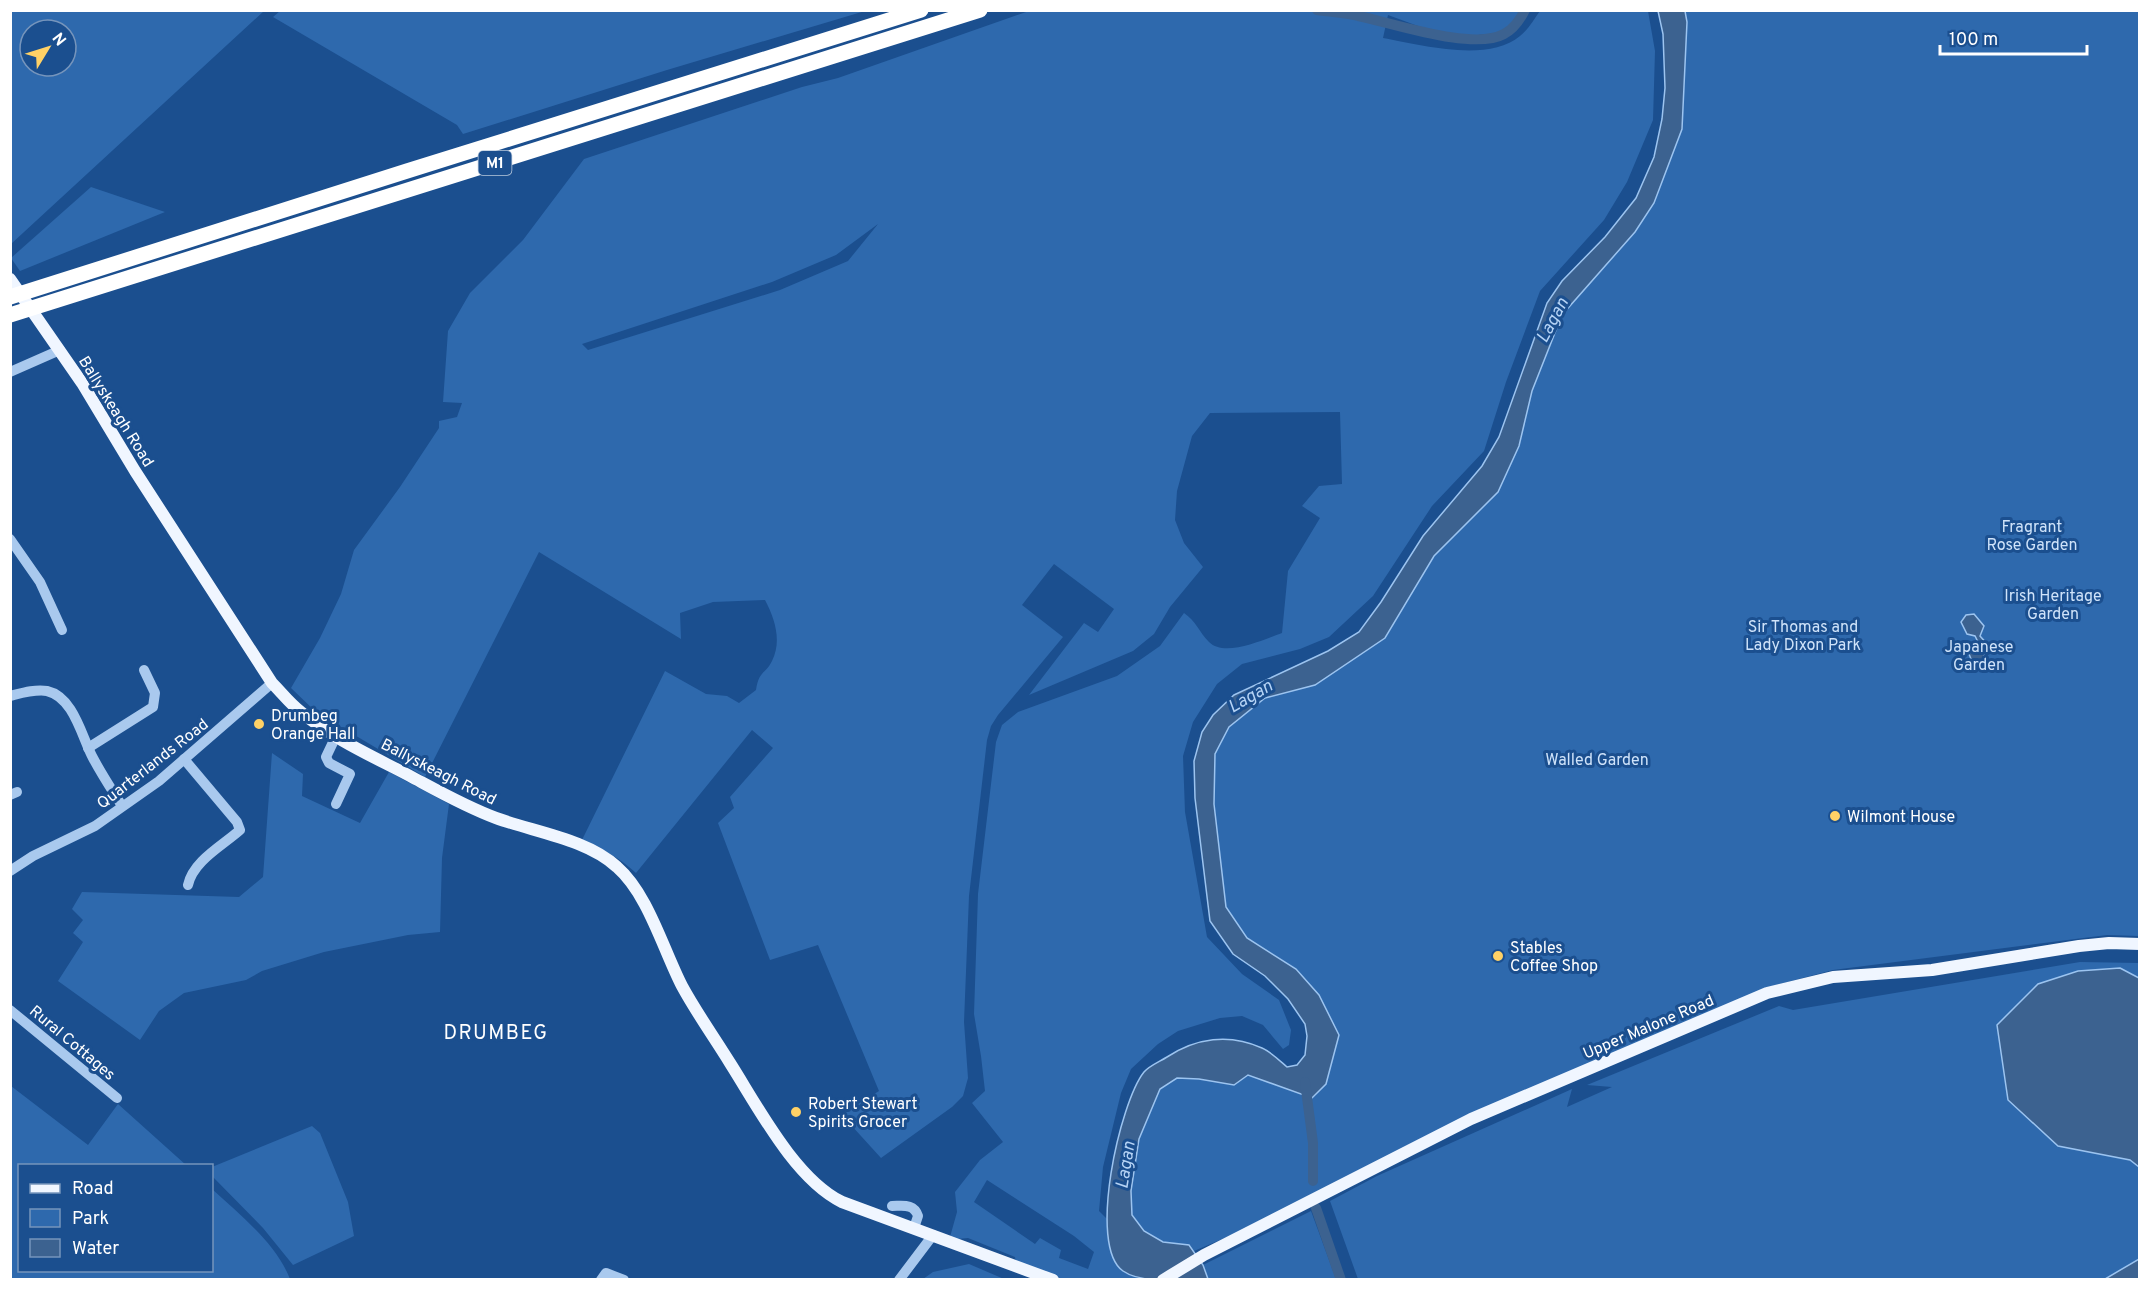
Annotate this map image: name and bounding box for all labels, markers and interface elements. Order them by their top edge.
north arrow [18,18,78,78]
scale bar [1940,18,2087,56]
text: N [47,29,70,51]
text: 100 m [1949,29,1998,52]
road number: M1 [478,151,512,175]
water label: Lagan [1532,294,1575,347]
street label: Ballyskeagh Road [73,353,157,471]
park label: Fragrant Rose Garden [1987,518,2077,556]
park label: Irish Heritage Garden [2004,587,2102,625]
park label: Sir Thomas and Lady Dixon Park [1745,618,1861,656]
park label: Japanese Garden [1945,638,2013,676]
water label: Lagan [1224,675,1277,719]
place label: Drumbeg Orange Hall [271,707,355,745]
street label: Quarterlands Road [93,715,213,814]
marker: Drumbeg Orange Hall [252,717,266,731]
street label: Ballyskeagh Road [377,735,499,811]
park label: Walled Garden [1545,751,1649,771]
place label: Wilmont House [1847,808,1955,828]
marker: Wilmont House [1828,809,1842,823]
place label: Stables Coffee Shop [1510,939,1598,977]
marker: Stables Coffee Shop [1491,949,1505,963]
street label: Upper Malone Road [1580,991,1717,1065]
street label: Rural Cottages [25,1002,119,1085]
district label: DRUMBEG [443,1021,549,1047]
place label: Robert Stewart Spirits Grocer [808,1095,918,1133]
marker: Robert Stewart Spirits Grocer [789,1105,803,1119]
water label: Lagan [1111,1140,1142,1191]
legend [18,1164,213,1272]
text: Road [72,1178,114,1201]
text: Park [72,1208,109,1231]
text: Water [72,1238,119,1261]

